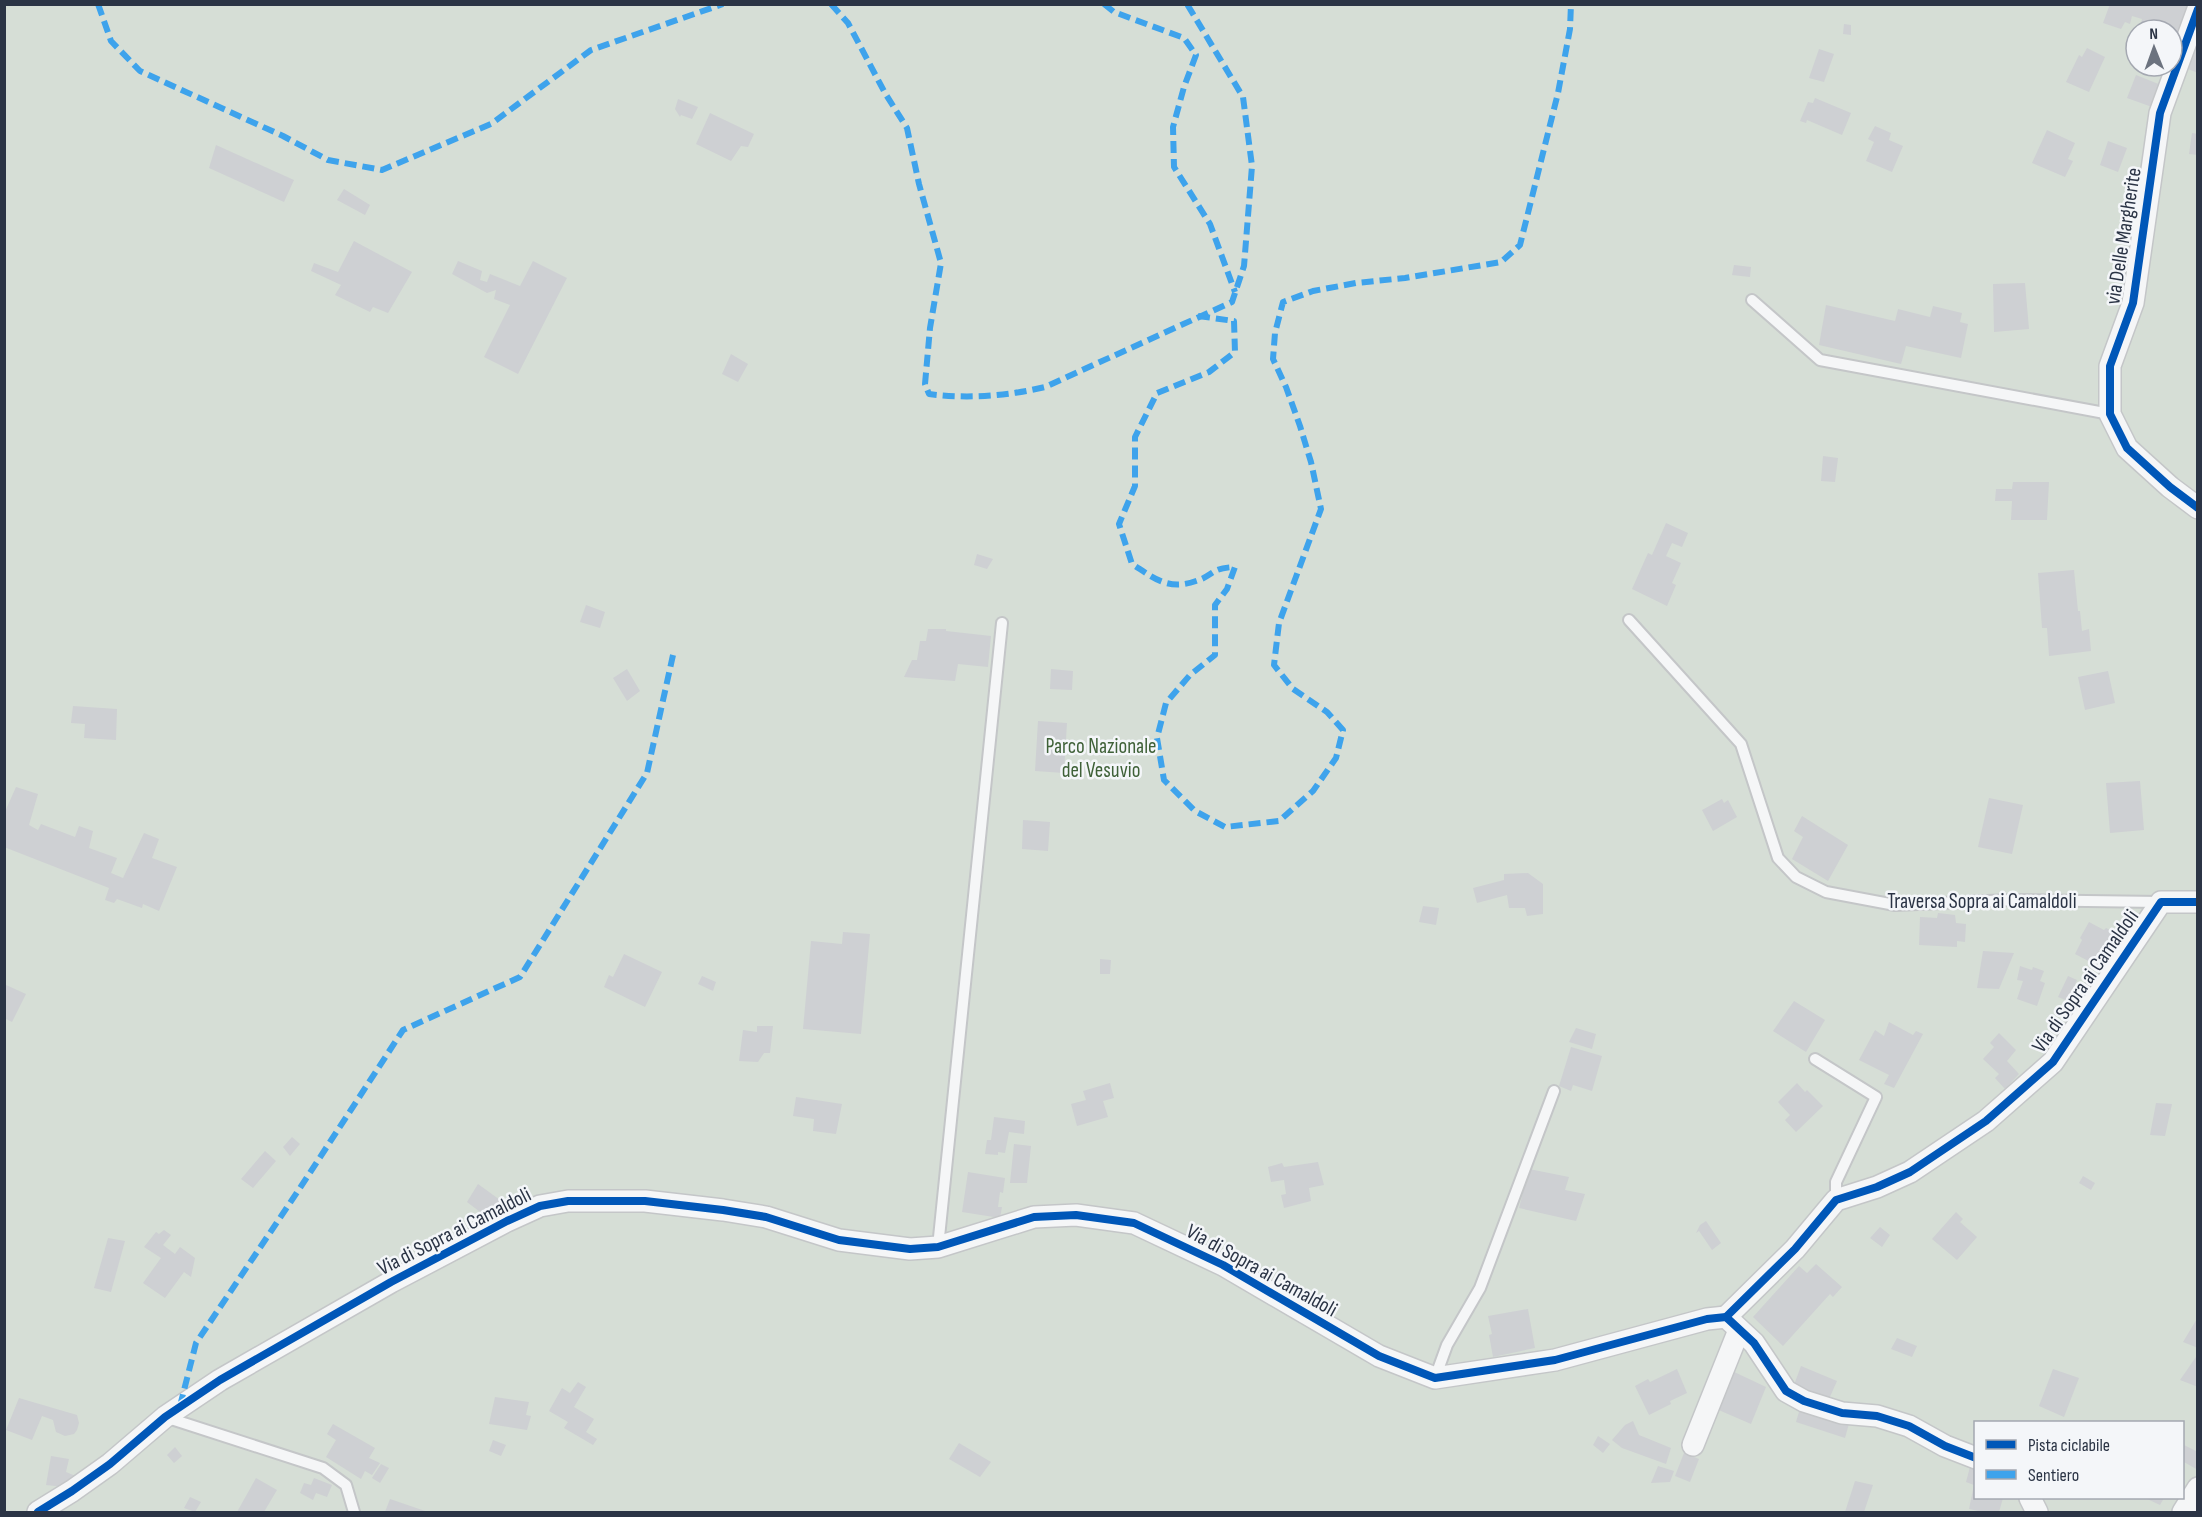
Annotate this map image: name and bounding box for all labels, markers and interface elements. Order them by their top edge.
north arrow [2124,18,2184,78]
text: N [2149,25,2158,44]
street label: via Delle Margherite [2100,166,2147,306]
park label: Parco Nazionale del Vesuvio [1045,734,1157,783]
street label: Traversa Sopra ai Camaldoli [1887,889,2077,914]
street label: Via di Sopra ai Camaldoli [2027,905,2144,1058]
street label: Via di Sopra ai Camaldoli [373,1182,535,1281]
street label: Via di Sopra ai Camaldoli [1182,1219,1342,1322]
legend [1974,1421,2184,1499]
text: Pista ciclabile [2028,1435,2110,1456]
text: Sentiero [2028,1465,2079,1486]

